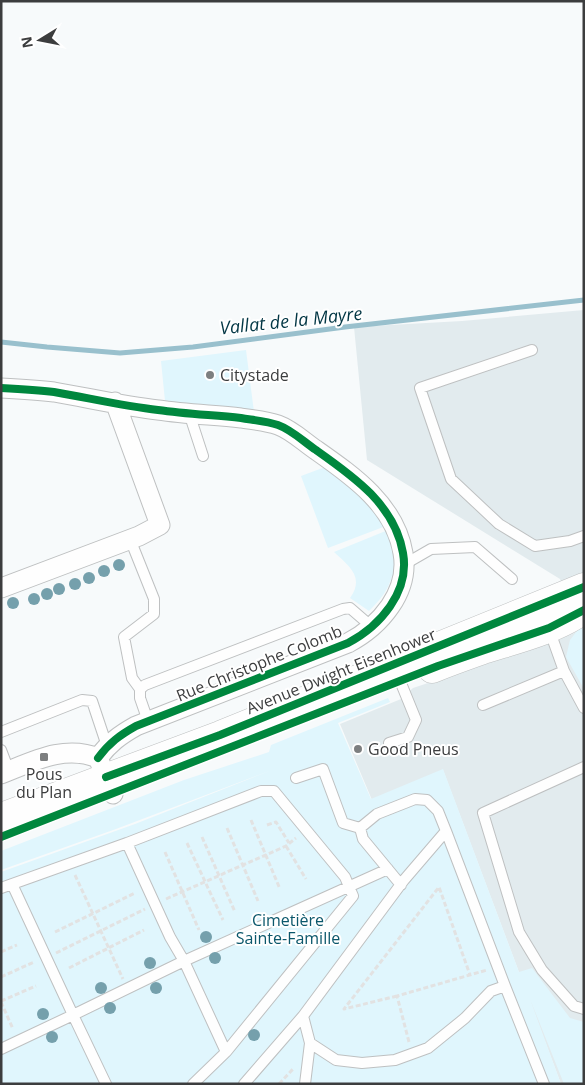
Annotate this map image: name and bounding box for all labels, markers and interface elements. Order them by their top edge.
north arrow [15,15,65,65]
text: N [16,35,37,50]
water label: Vallat de la Mayre [219,301,363,339]
place label: Citystade [220,364,289,386]
marker: Citystade [204,369,216,381]
street label: Rue Christophe Colomb [173,620,345,706]
street label: Avenue Dwight Eisenhower [243,623,440,719]
place label: Good Pneus [368,738,459,760]
marker: Good Pneus [352,743,364,755]
marker: Pous du Plan [38,751,50,763]
place label: Pous du Plan [16,763,72,803]
park label: Cimetière Sainte-Famille [236,909,340,949]

